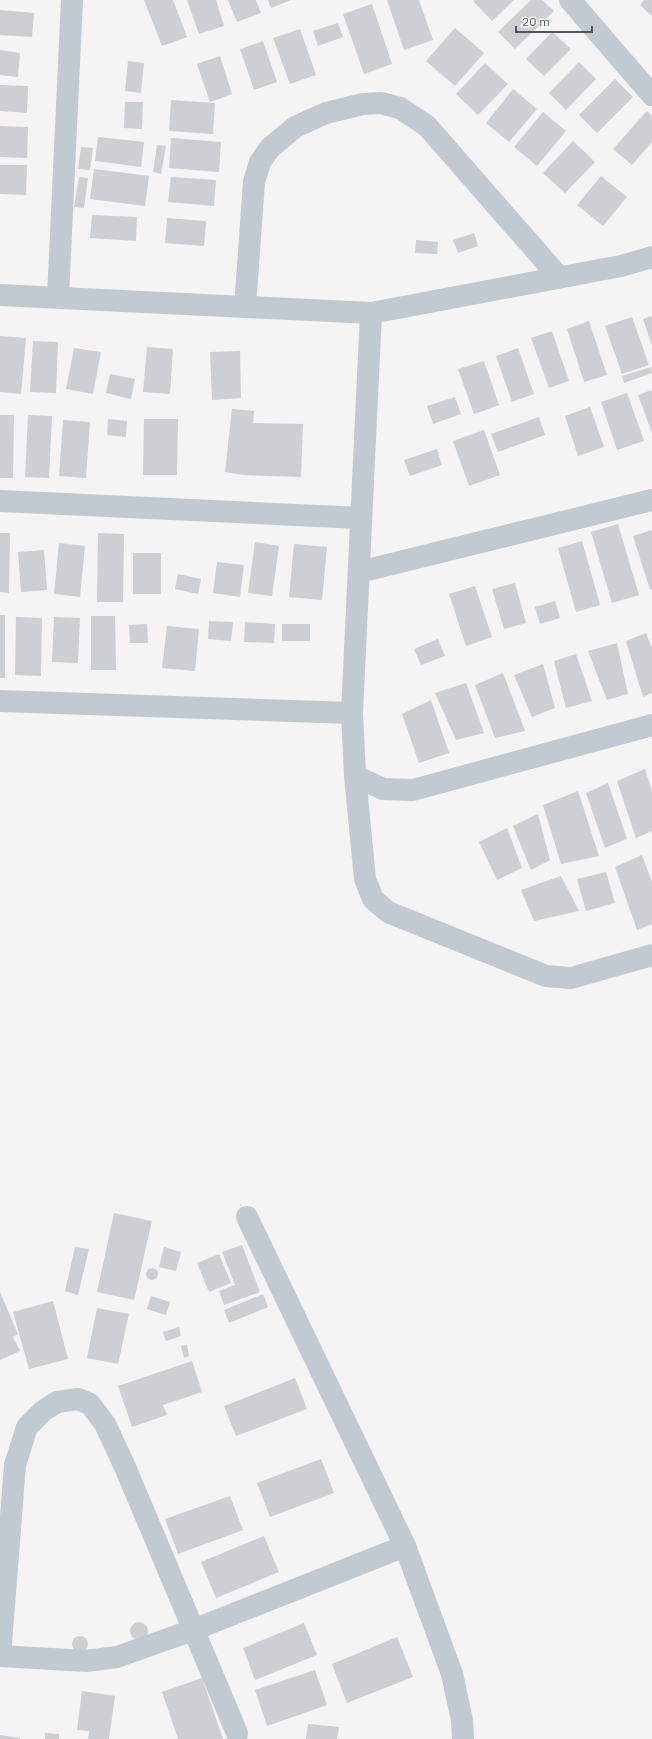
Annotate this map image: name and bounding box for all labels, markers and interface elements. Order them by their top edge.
scale bar [516,8,592,34]
text: 20 m [522,14,550,29]

